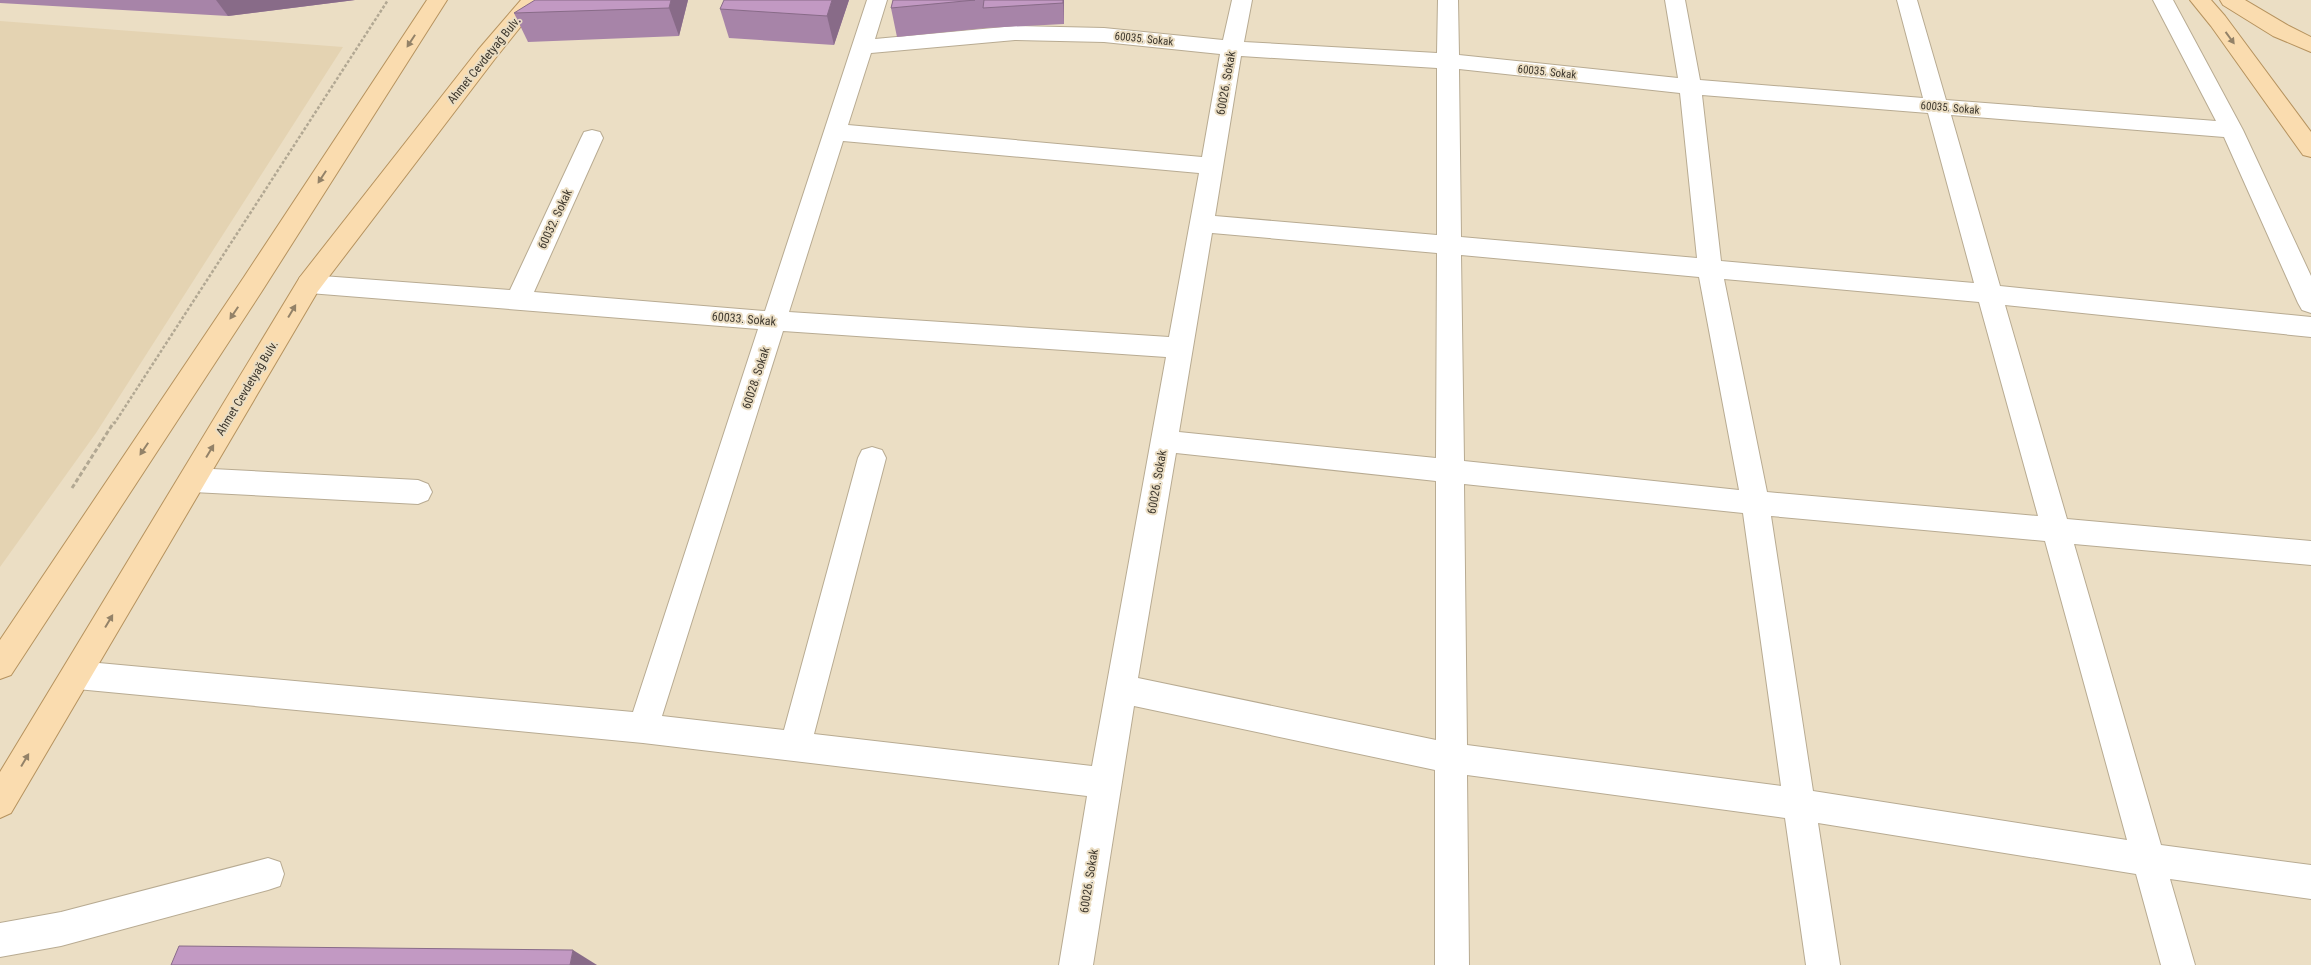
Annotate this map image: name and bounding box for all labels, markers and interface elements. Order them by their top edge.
street label: Ahmet Cevdetyağ Bulv. [444,14,524,106]
street label: 60035. Sokak [1114,29,1174,49]
one-way arrow [2225,31,2236,44]
one-way arrow [406,34,415,48]
street label: 60026. Sokak [1214,50,1239,116]
street label: 60035. Sokak [1517,62,1577,82]
street label: 60035. Sokak [1920,99,1980,117]
one-way arrow [318,171,327,184]
street label: 60032. Sokak [535,186,575,251]
one-way arrow [288,305,297,318]
one-way arrow [229,307,238,320]
street label: 60033. Sokak [711,309,777,329]
street label: Ahmet Cevdetyağ Bulv. [213,338,281,438]
street label: 60028. Sokak [739,345,773,411]
one-way arrow [139,442,149,455]
one-way arrow [205,444,214,457]
street label: 60026. Sokak [1145,449,1170,515]
one-way arrow [105,614,114,627]
one-way arrow [21,754,30,767]
street label: 60026. Sokak [1077,848,1101,914]

